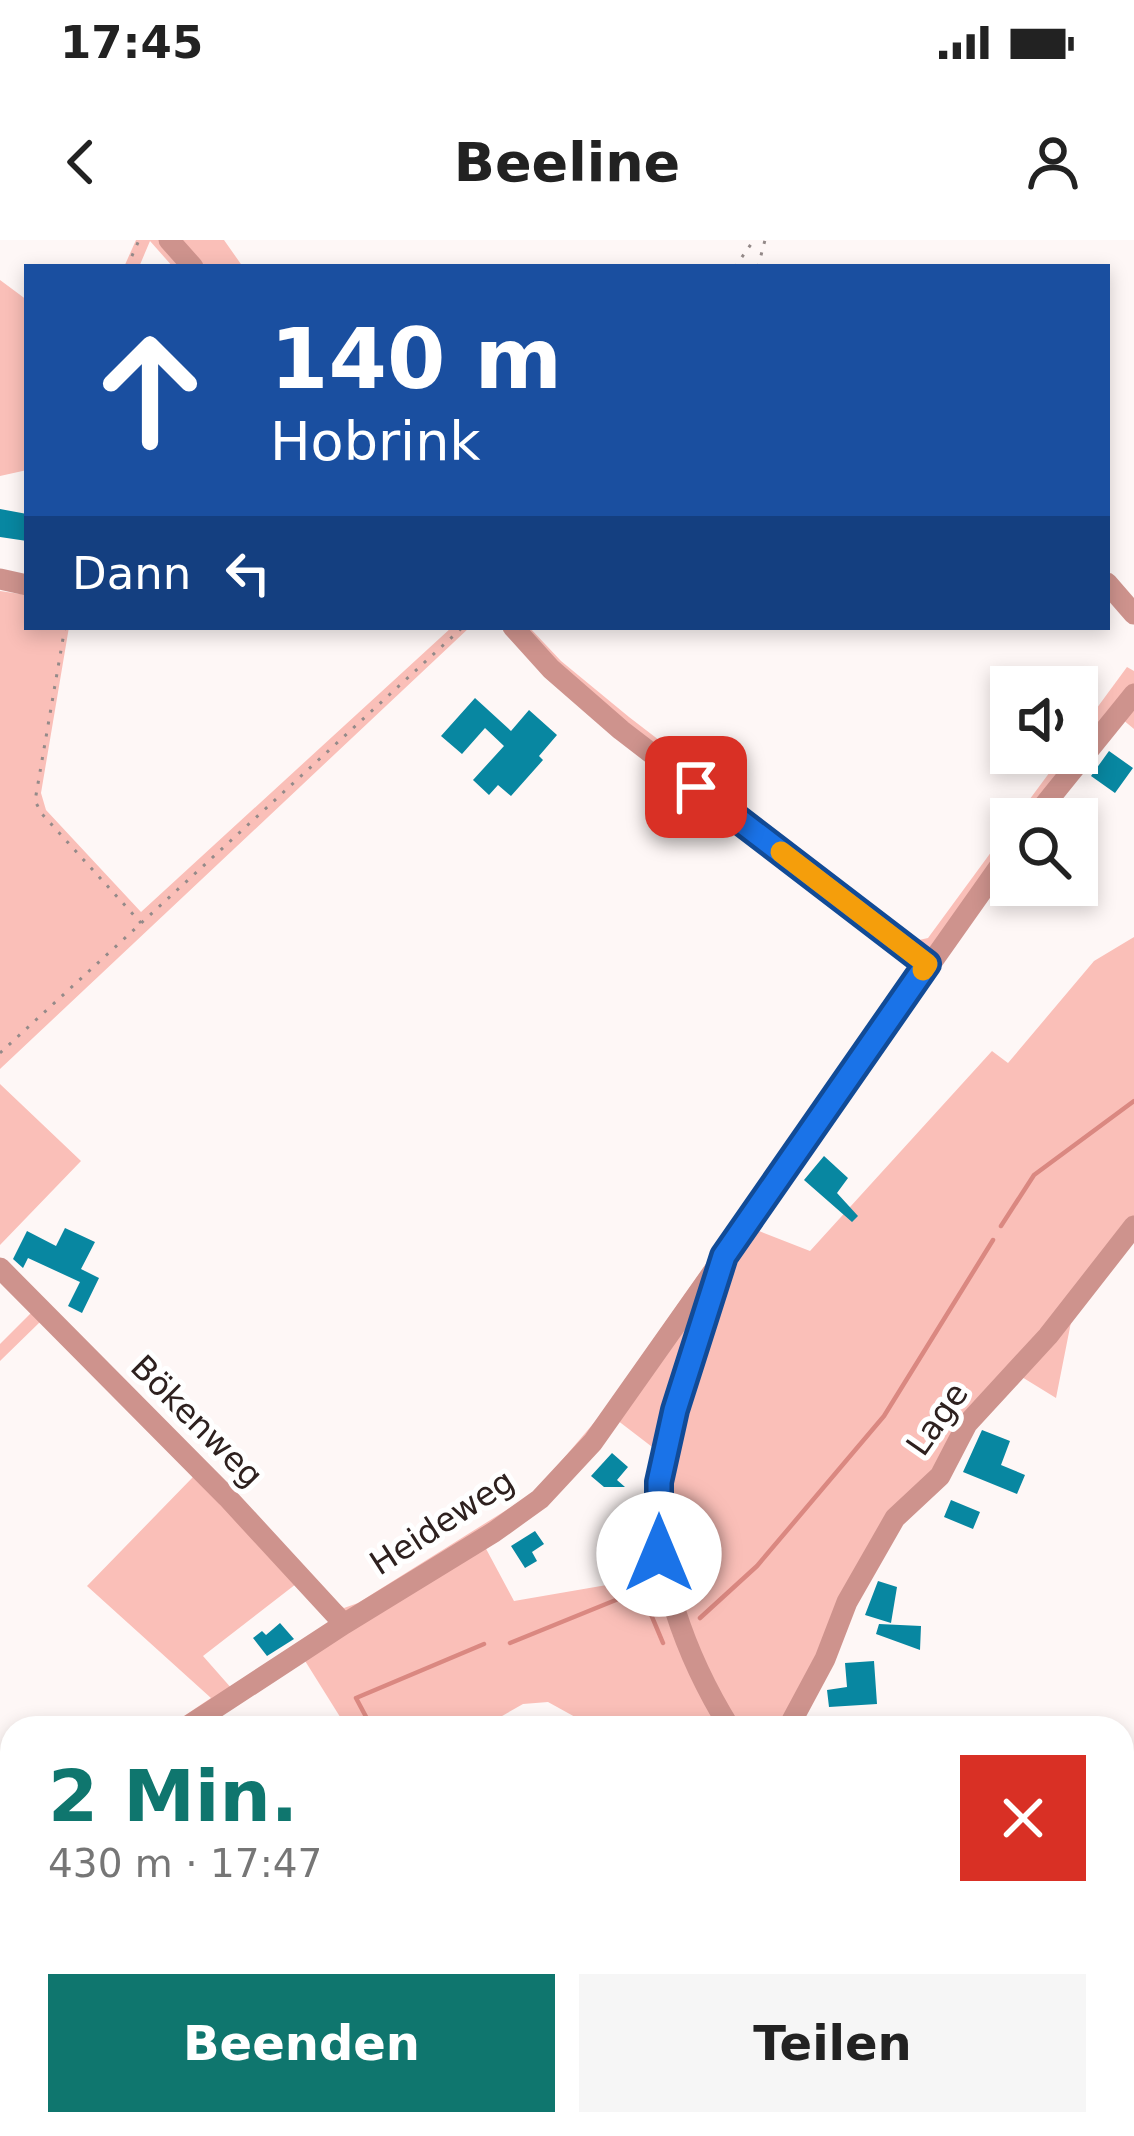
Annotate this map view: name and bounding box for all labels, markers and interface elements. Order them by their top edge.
text: 17:45 [60,16,203,69]
icon: back [48,129,114,195]
icon: person [1020,129,1086,195]
text: Beeline [454,131,680,194]
text: 140 m [270,310,562,408]
icon: ahead [72,312,228,468]
text: Hobrink [270,410,481,473]
icon: left [215,540,281,606]
text: Dann [72,547,191,600]
map controls [990,666,1098,906]
button: sound [990,666,1098,774]
pin [645,736,747,838]
icon: arrive [663,754,729,820]
button: search [990,798,1098,906]
street label: Bökenweg [123,1347,271,1495]
street label: Lage [898,1375,976,1463]
street label: Heideweg [363,1461,521,1583]
position arrow [596,1491,722,1617]
text: 2 Min. [48,1754,298,1838]
button: close [960,1755,1086,1881]
text: 430 m · 17:47 [48,1841,322,1886]
button: Beenden [48,1974,555,2112]
button: Teilen [579,1974,1086,2112]

